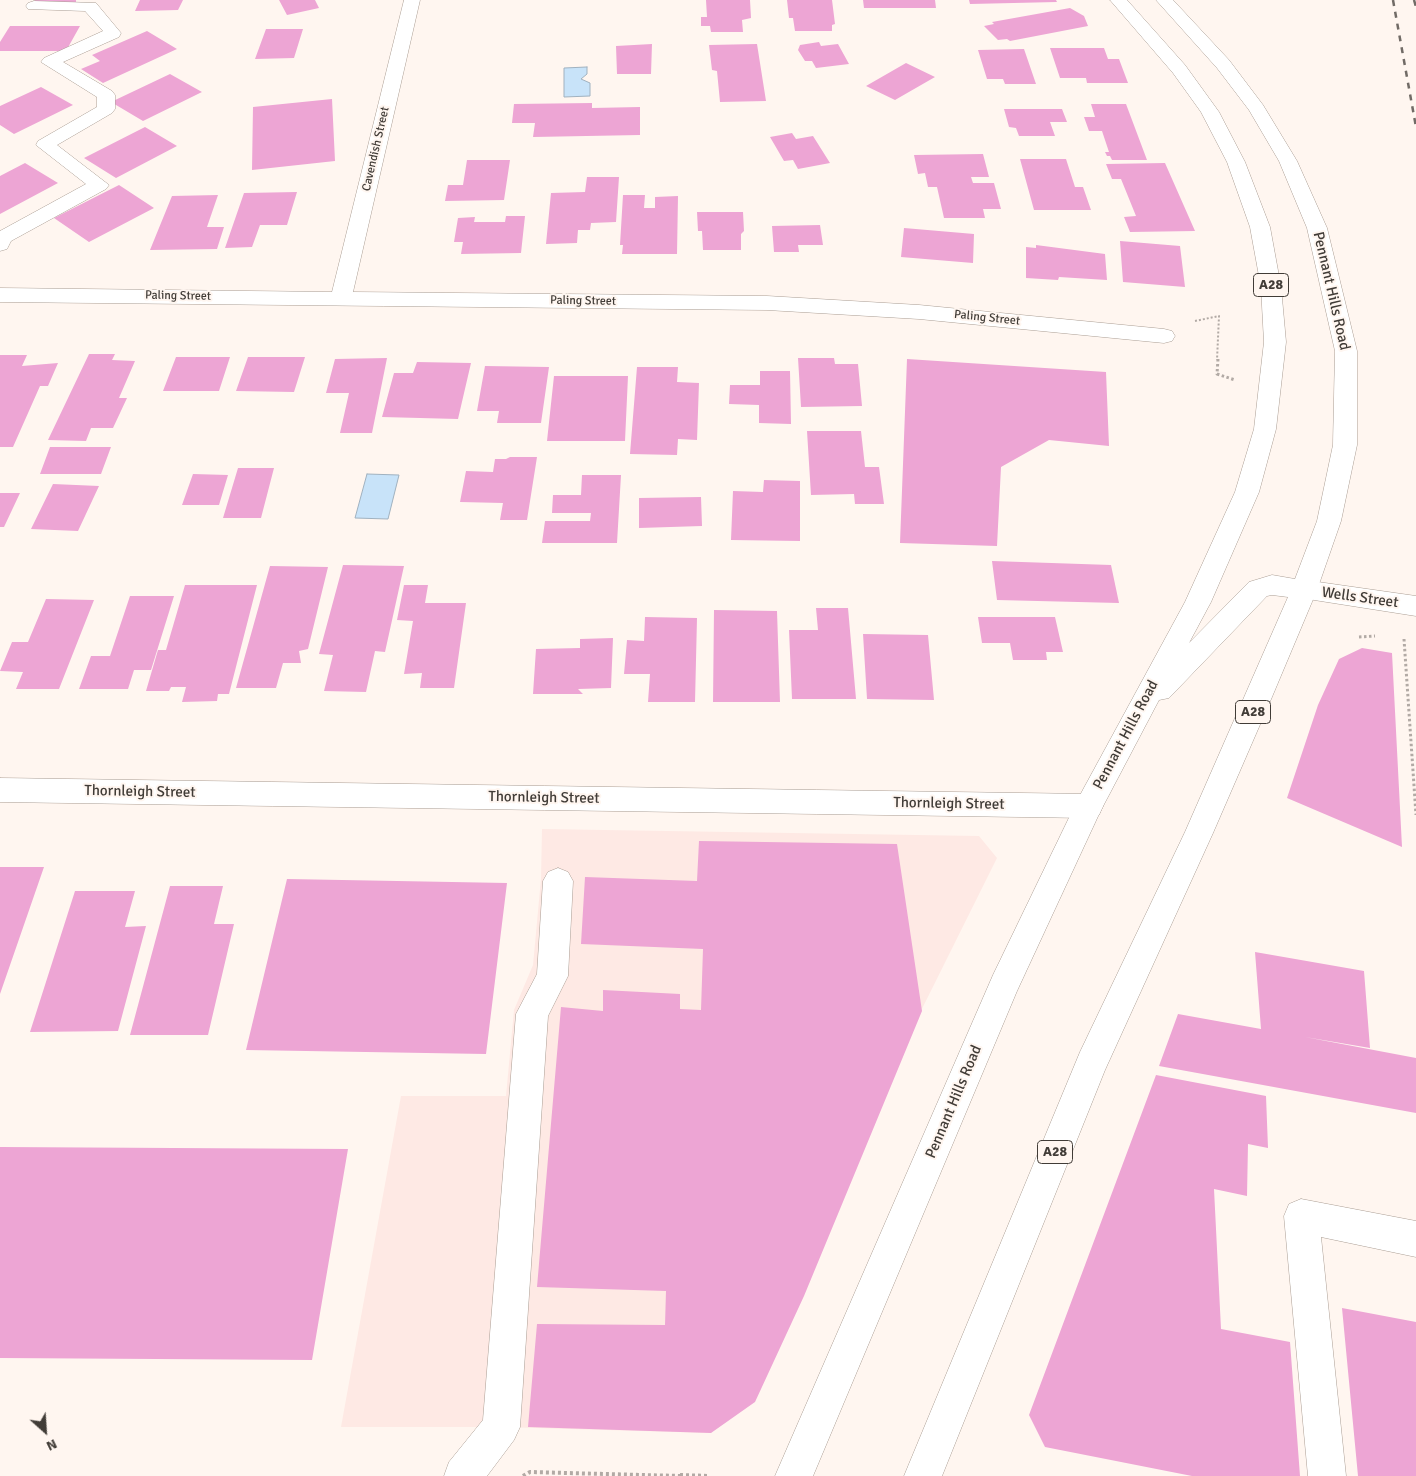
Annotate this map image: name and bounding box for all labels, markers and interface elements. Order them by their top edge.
street label: Cavendish Street [359,105,393,193]
street label: Pennant Hills Road [1309,230,1353,352]
road number: A28 [1254,274,1288,296]
street label: Paling Street [145,288,211,304]
street label: Paling Street [550,293,616,309]
street label: Paling Street [953,307,1021,329]
street label: Wells Street [1320,584,1400,612]
street label: Pennant Hills Road [1090,677,1162,793]
road number: A28 [1236,700,1270,724]
street label: Thornleigh Street [84,782,196,802]
street label: Thornleigh Street [488,788,600,808]
street label: Thornleigh Street [893,794,1005,814]
street label: Pennant Hills Road [922,1043,986,1161]
road number: A28 [1038,1140,1072,1164]
north arrow [20,1406,70,1456]
text: N [44,1435,60,1455]

